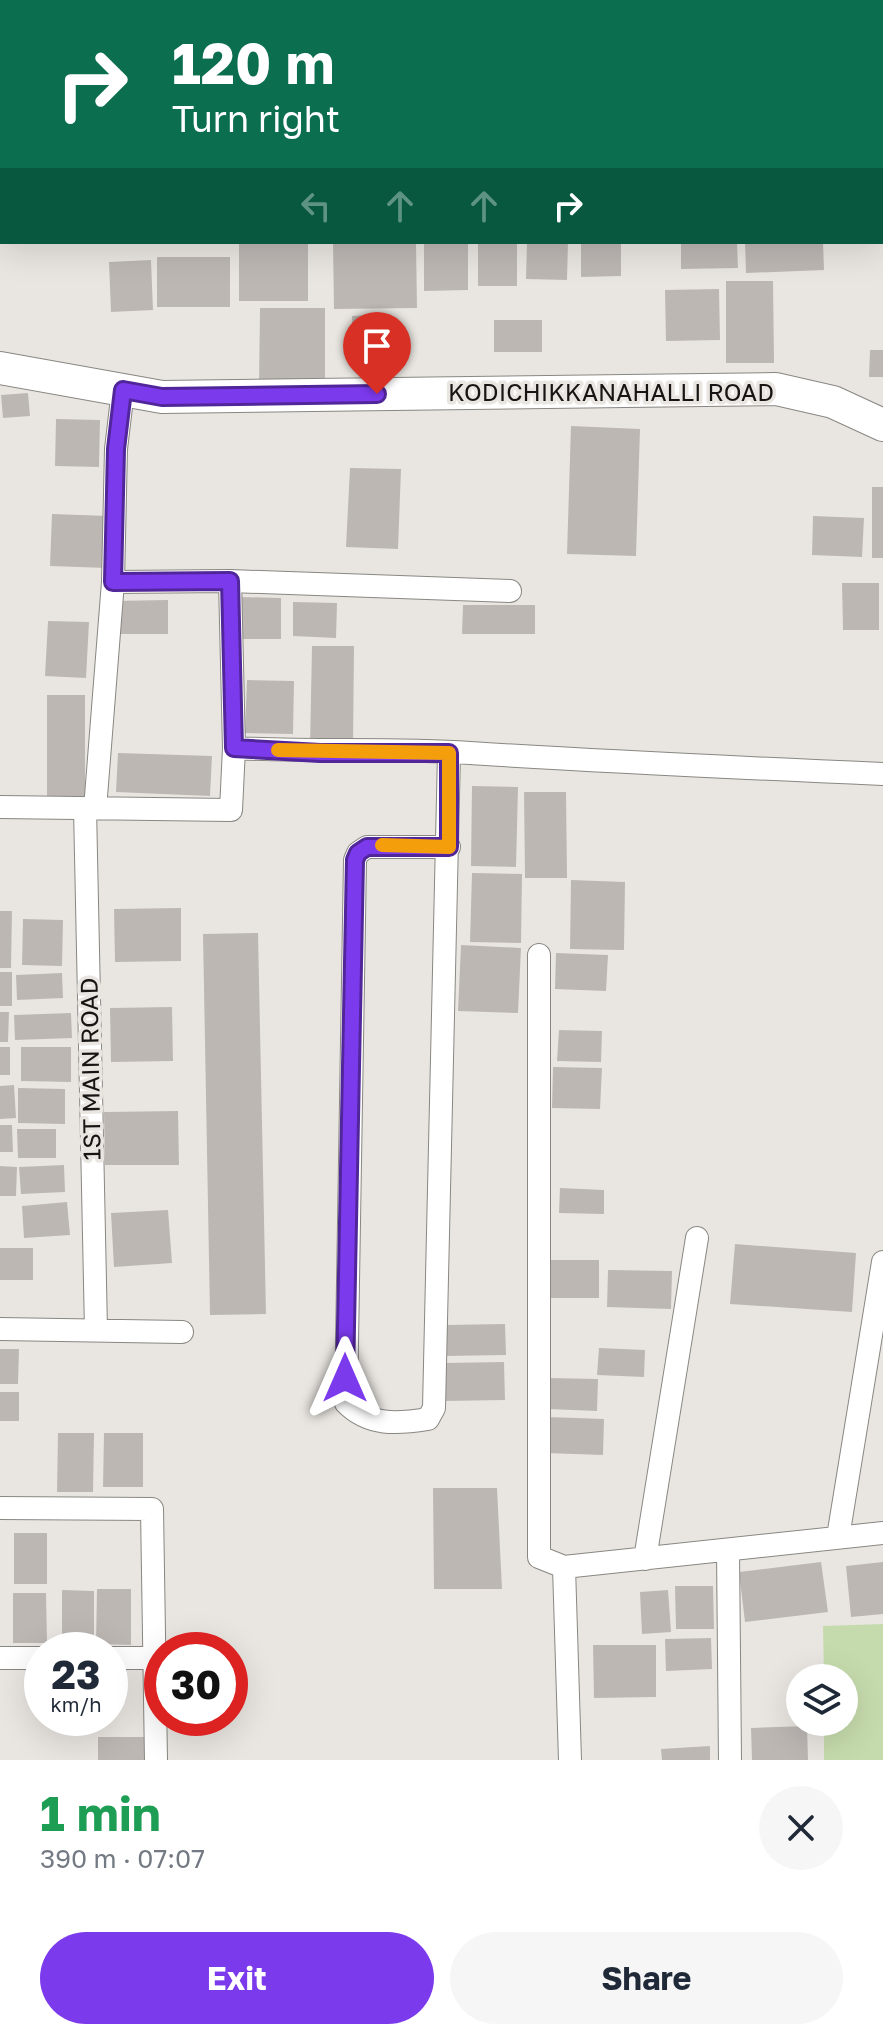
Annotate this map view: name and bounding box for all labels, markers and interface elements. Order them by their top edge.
text: 120 m [172,29,334,96]
icon: right [40,32,144,136]
text: Turn right [172,97,340,140]
icon: left [294,184,338,228]
icon: ahead [378,184,422,228]
icon: ahead [462,184,506,228]
icon: right [546,184,590,228]
pin [343,312,411,394]
icon: arrive [355,324,399,368]
street label: KODICHIKKANAHALLI ROAD [448,377,774,406]
street label: 1ST MAIN ROAD [73,977,106,1161]
position arrow [303,1336,387,1420]
speed limit sign: 30 [144,1632,248,1736]
text: 23 [52,1650,100,1698]
map controls [786,1664,858,1736]
button: layers [786,1664,858,1736]
text: km/h [51,1692,101,1716]
text: 1 min [40,1784,161,1842]
button: close [759,1786,843,1870]
text: 390 m · 07:07 [40,1843,205,1874]
button: Exit [40,1932,434,2024]
button: Share [450,1932,843,2024]

